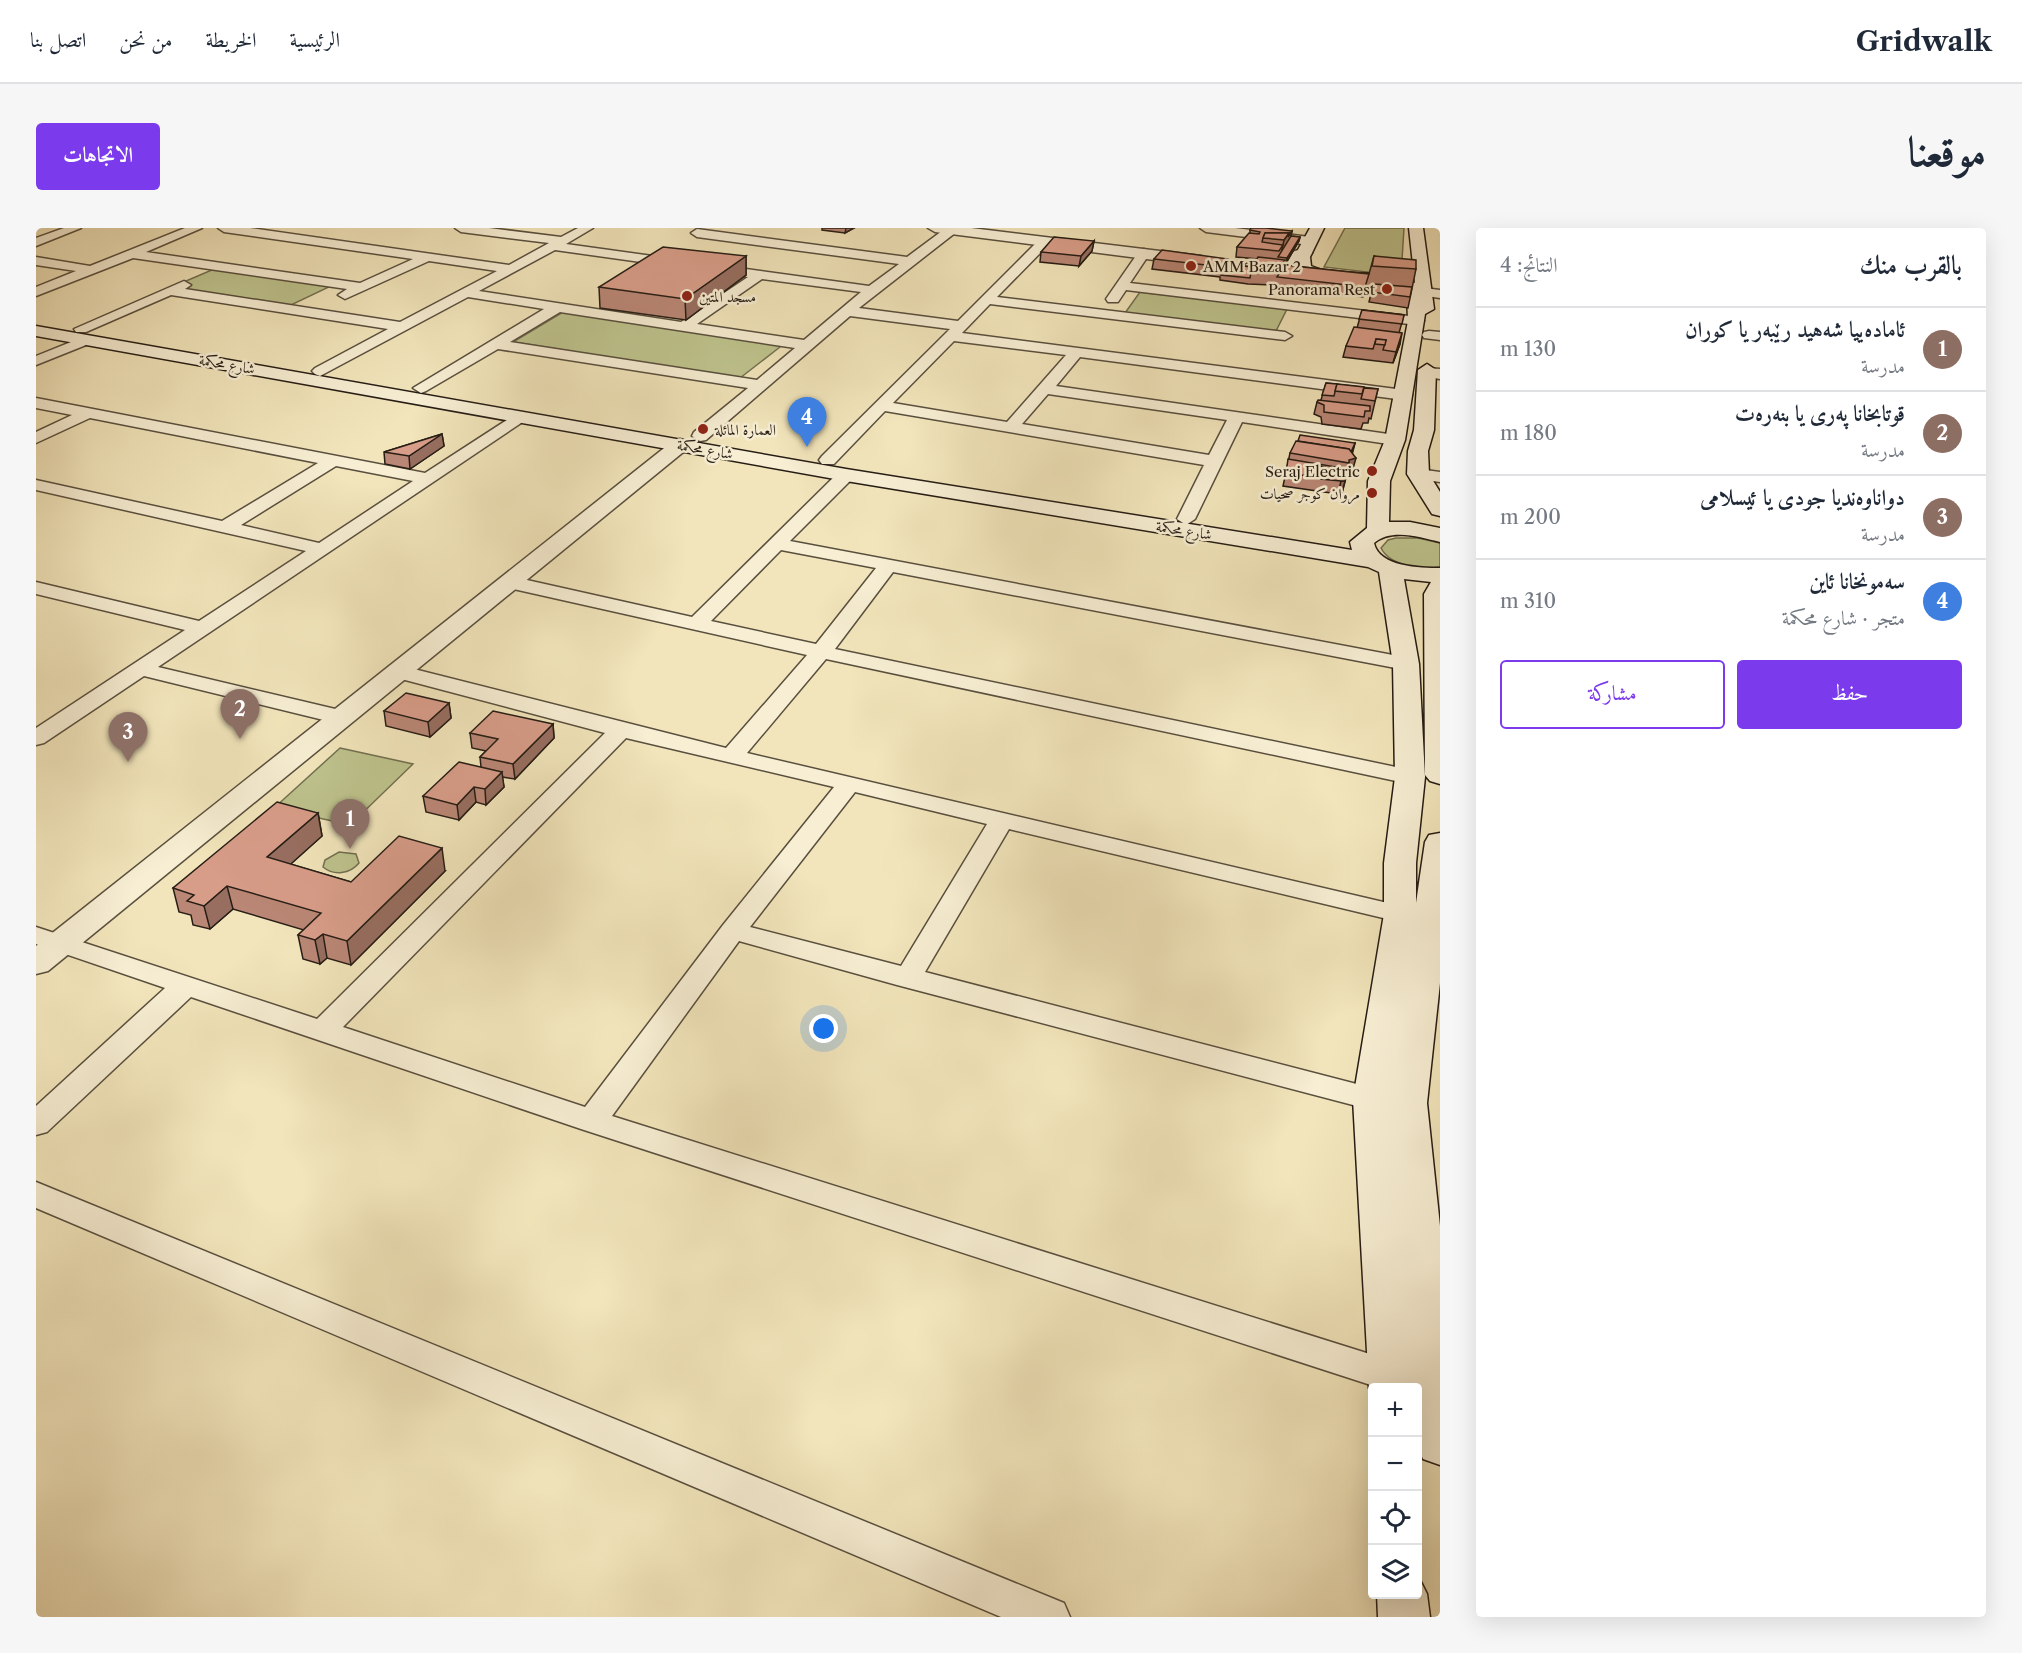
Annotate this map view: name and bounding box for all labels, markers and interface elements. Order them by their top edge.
text: Gridwalk [1856,24,1992,58]
text: اتصل بنا [30,27,86,52]
text: من نحن [119,27,172,52]
text: الخريطة [205,27,257,52]
text: الرئيسية [290,27,340,52]
button: الاتجاهات [36,123,160,190]
text: موقعنا [1908,125,1986,177]
text: بالقرب منك [1859,249,1962,281]
text: النتائج: 4 [1500,253,1558,277]
place label: AMM Bazar 2 [1202,257,1301,276]
marker: AMM Bazar 2 [1184,259,1198,273]
place label: Panorama Rest [1268,280,1376,299]
marker: Panorama Rest [1380,282,1394,296]
place label: مسجد المتين [699,287,756,306]
marker: مسجد المتين [680,289,694,303]
text: ئامادەییا شەهید رێبەر یا کوران [1685,316,1905,343]
text: 130 m [1500,337,1556,361]
text: 1 [1938,337,1947,361]
street label: شارع محكمة [197,350,256,382]
text: مدرسة [1861,354,1905,378]
pin: 4 [788,398,826,447]
text: قوتابخانا پەری یا بنەرەت [1735,400,1905,427]
place label: العمارة المائلة [714,420,776,439]
text: 180 m [1500,421,1557,445]
text: 2 [1937,421,1948,445]
marker: العمارة المائلة [696,422,710,436]
street label: شارع محكمة [675,435,734,467]
text: مدرسة [1861,438,1905,462]
place label: Seraj Electric [1265,462,1360,481]
marker: Seraj Electric [1365,464,1379,478]
place label: مروان كوجر صحيات [1260,484,1360,505]
text: دواناوەندیا جودی یا ئیسلامی [1700,484,1905,511]
marker: مروان كوجر صحيات [1365,486,1379,500]
text: 200 m [1500,505,1561,529]
text: 3 [1937,505,1948,529]
street label: شارع محكمة [1154,516,1213,548]
text: مدرسة [1861,522,1905,546]
text: سەمونخانا ئاین [1809,568,1905,595]
text: 310 m [1500,589,1556,613]
text: 4 [1937,589,1948,613]
text: متجر · شارع محكمة [1782,606,1905,630]
button: مشاركة [1500,660,1725,729]
button: حفظ [1737,660,1962,729]
pin: 2 [220,690,260,739]
pin: 3 [108,712,148,762]
pin: 1 [330,800,370,849]
your location [809,1014,838,1043]
map controls [1368,1383,1422,1599]
button: + [1368,1383,1422,1437]
button: − [1368,1437,1422,1491]
button: locate [1368,1491,1422,1545]
button: layers [1368,1545,1422,1599]

